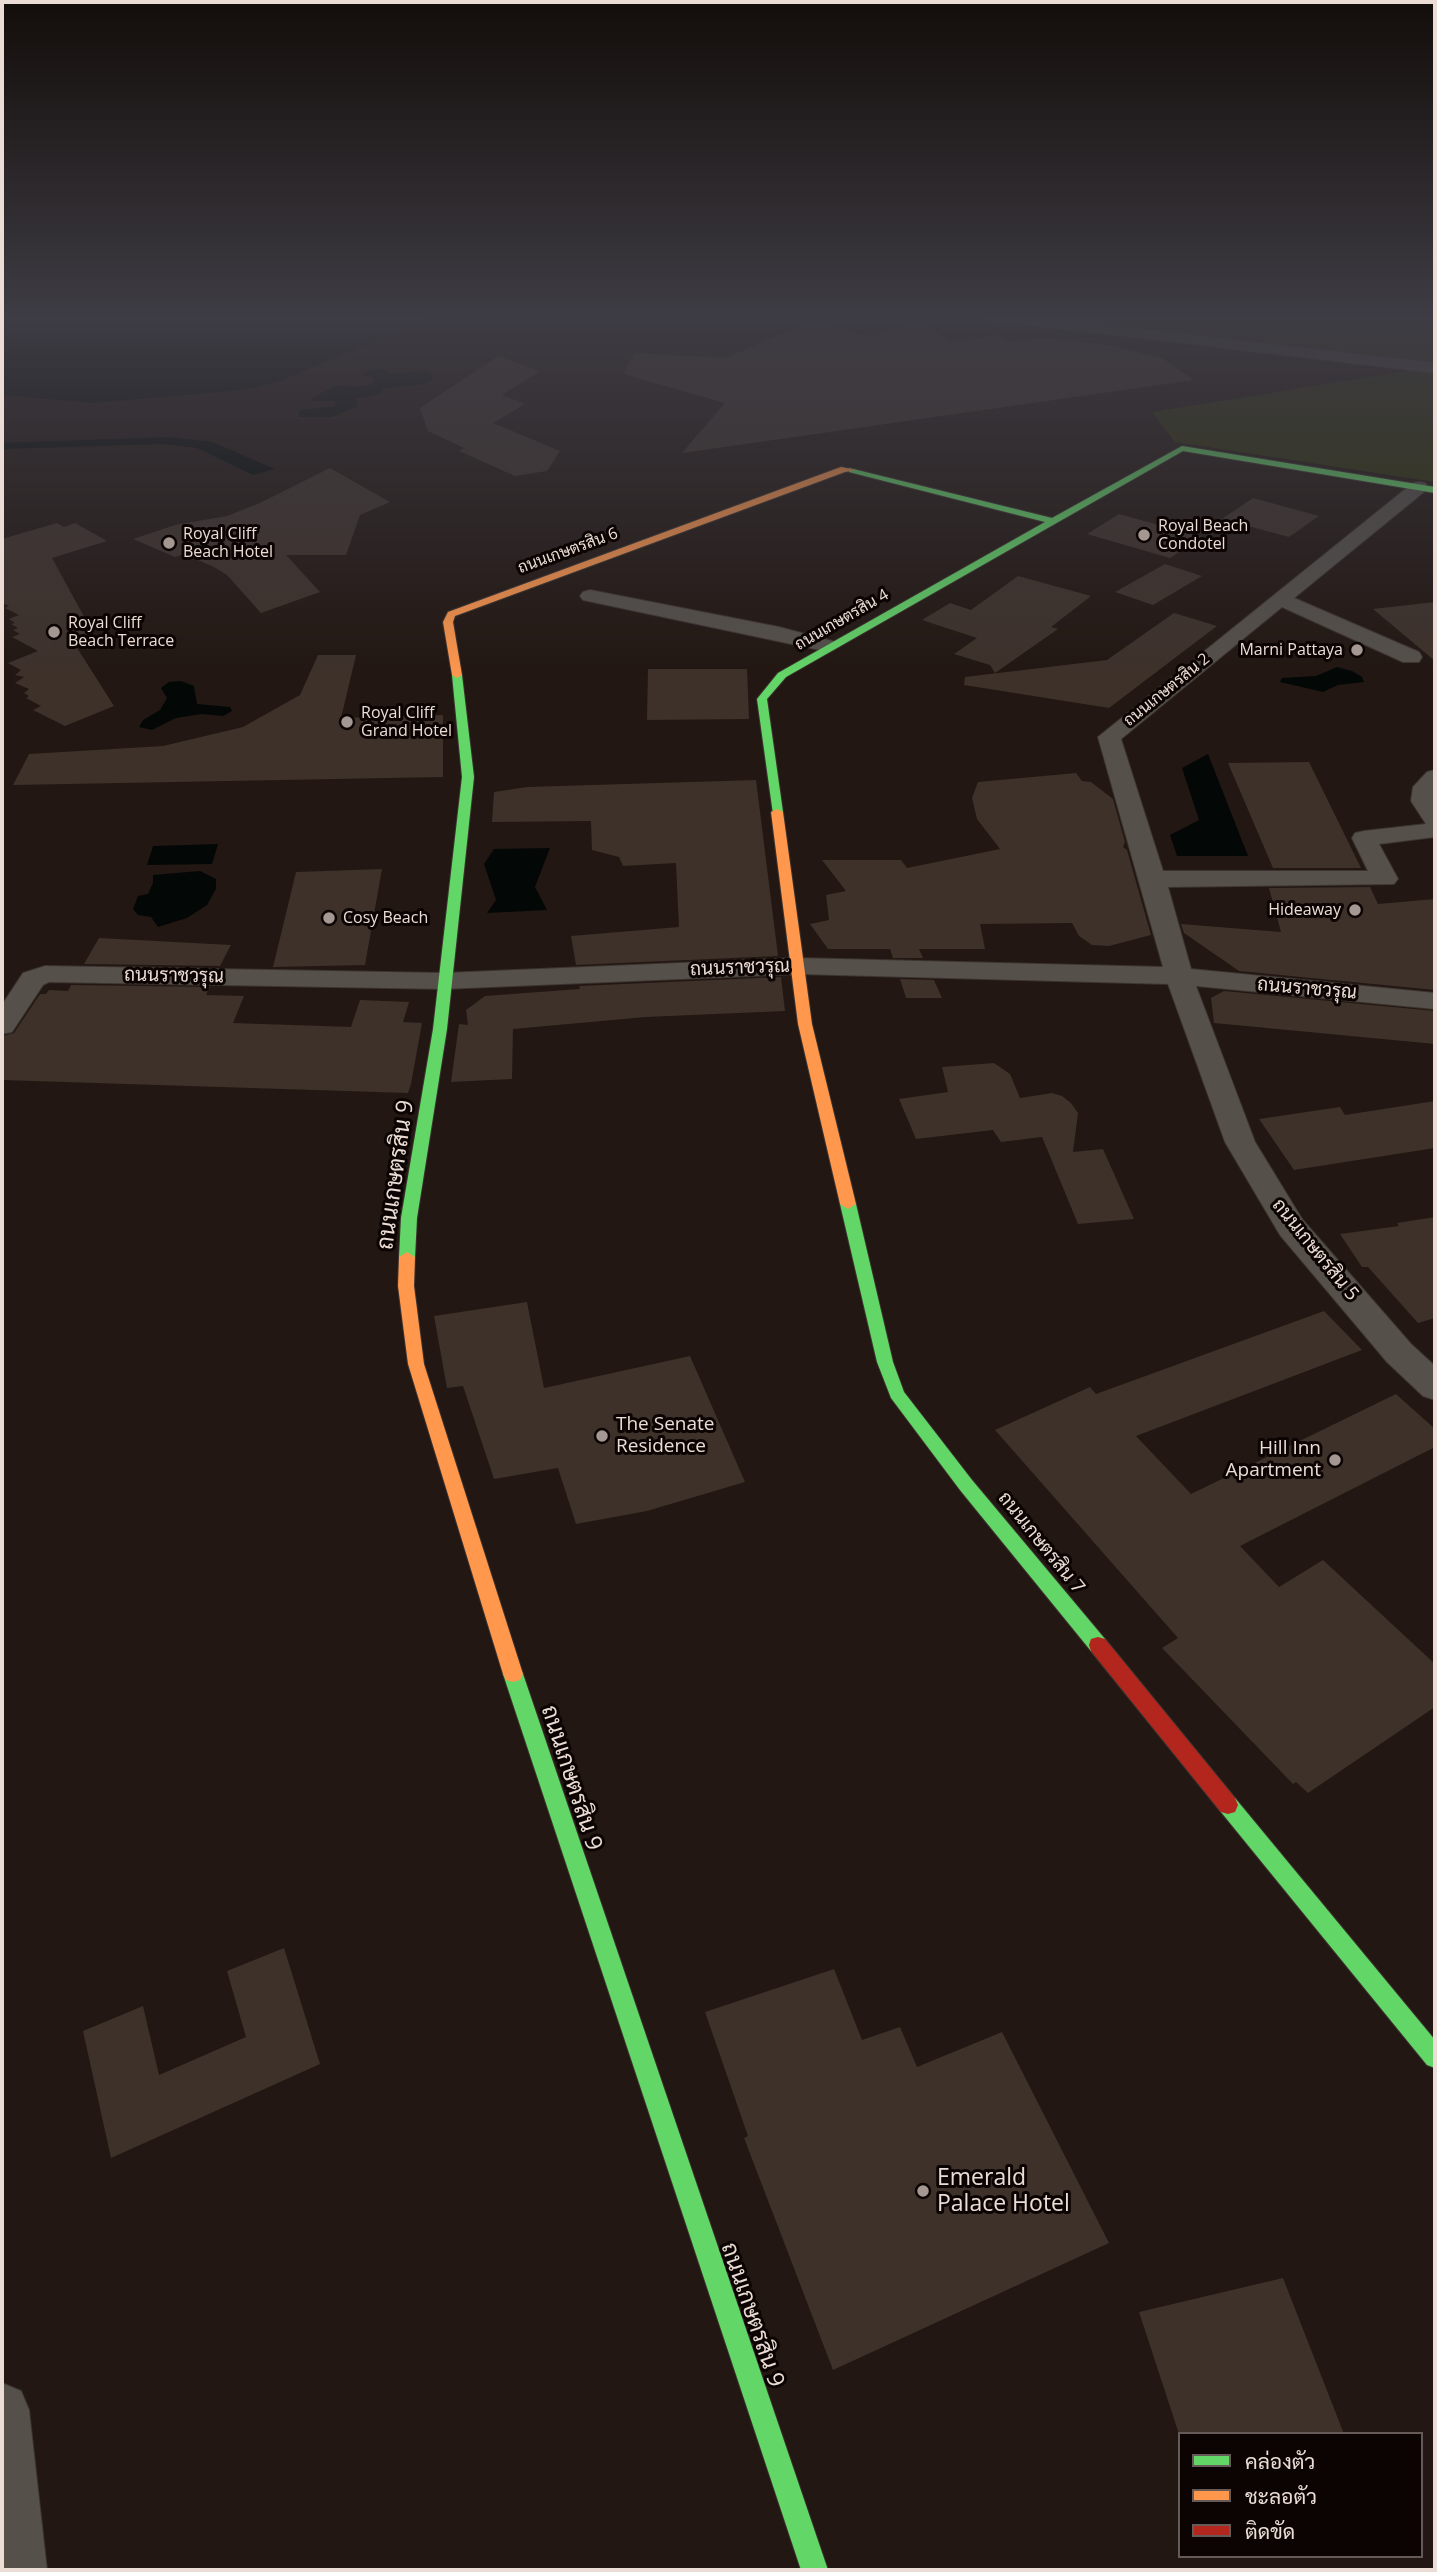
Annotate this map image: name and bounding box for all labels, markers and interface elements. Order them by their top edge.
place label: Royal Beach Condotel [1158,516,1248,554]
place label: Royal Cliff Beach Hotel [183,524,273,562]
street label: ถนนเกษตรสิน 6 [515,524,621,578]
marker: Royal Beach Condotel [1136,527,1152,543]
marker: Royal Cliff Beach Hotel [161,535,177,551]
street label: ถนนเกษตรสิน 4 [792,585,892,655]
place label: Royal Cliff Beach Terrace [68,613,174,651]
marker: Royal Cliff Beach Terrace [46,624,62,640]
place label: Marni Pattaya [1239,640,1343,660]
marker: Marni Pattaya [1349,642,1365,658]
street label: ถนนเกษตรสิน 2 [1120,650,1214,730]
place label: Royal Cliff Grand Hotel [361,703,452,741]
marker: Royal Cliff Grand Hotel [339,714,355,730]
place label: Hideaway [1268,900,1341,920]
marker: Hideaway [1347,902,1363,918]
place label: Cosy Beach [343,908,428,928]
marker: Cosy Beach [321,910,337,926]
street label: ถนนราชวรุณ [690,955,790,981]
street label: ถนนราชวรุณ [124,964,224,988]
street label: ถนนราชวรุณ [1256,973,1358,1005]
street label: ถนนเกษตรสิน 9 [372,1098,420,1252]
street label: ถนนเกษตรสิน 5 [1267,1194,1363,1306]
place label: The Senate Residence [616,1414,714,1458]
marker: The Senate Residence [594,1428,610,1444]
place label: Hill Inn Apartment [1226,1438,1321,1482]
marker: Hill Inn Apartment [1327,1452,1343,1468]
street label: ถนนเกษตรสิน 7 [993,1487,1089,1599]
street label: ถนนเกษตรสิน 9 [535,1702,607,1854]
place label: Emerald Palace Hotel [937,2164,1070,2218]
marker: Emerald Palace Hotel [915,2183,931,2199]
street label: ถนนเกษตรสิน 9 [714,2239,790,2391]
legend [1178,2432,1423,2558]
text: คล่องตัว [1245,2447,1315,2475]
text: ชะลอตัว [1245,2482,1317,2510]
text: ติดขัด [1245,2517,1295,2545]

